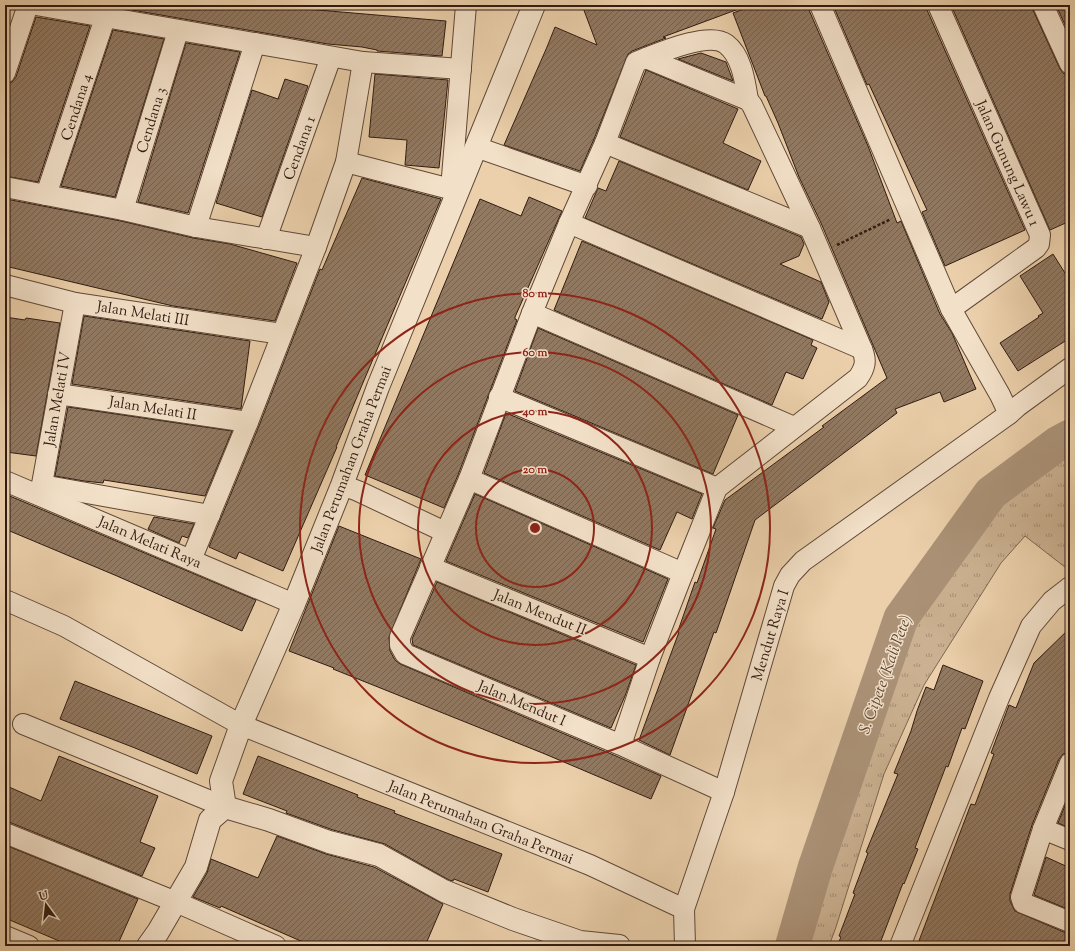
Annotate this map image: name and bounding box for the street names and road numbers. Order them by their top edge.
street label: Cendana 4 [57,71,98,144]
street label: Cendana 3 [132,85,172,156]
street label: Jalan Gunung Lawu 1 [969,96,1044,230]
street label: Cendana 1 [279,114,322,184]
street label: Jalan Melati III [94,297,191,332]
street label: Jalan Melati IV [40,350,77,449]
street label: Jalan Perumahan Graha Permai [307,363,398,557]
street label: Jalan Melati II [107,392,198,427]
street label: Jalan Melati Raya [94,512,204,575]
street label: Jalan Mendut II [489,585,589,642]
street label: Mendut Raya I [748,587,795,684]
street label: Jalan Mendut I [473,676,569,732]
street label: Jalan Perumahan Graha Permai [384,776,576,870]

